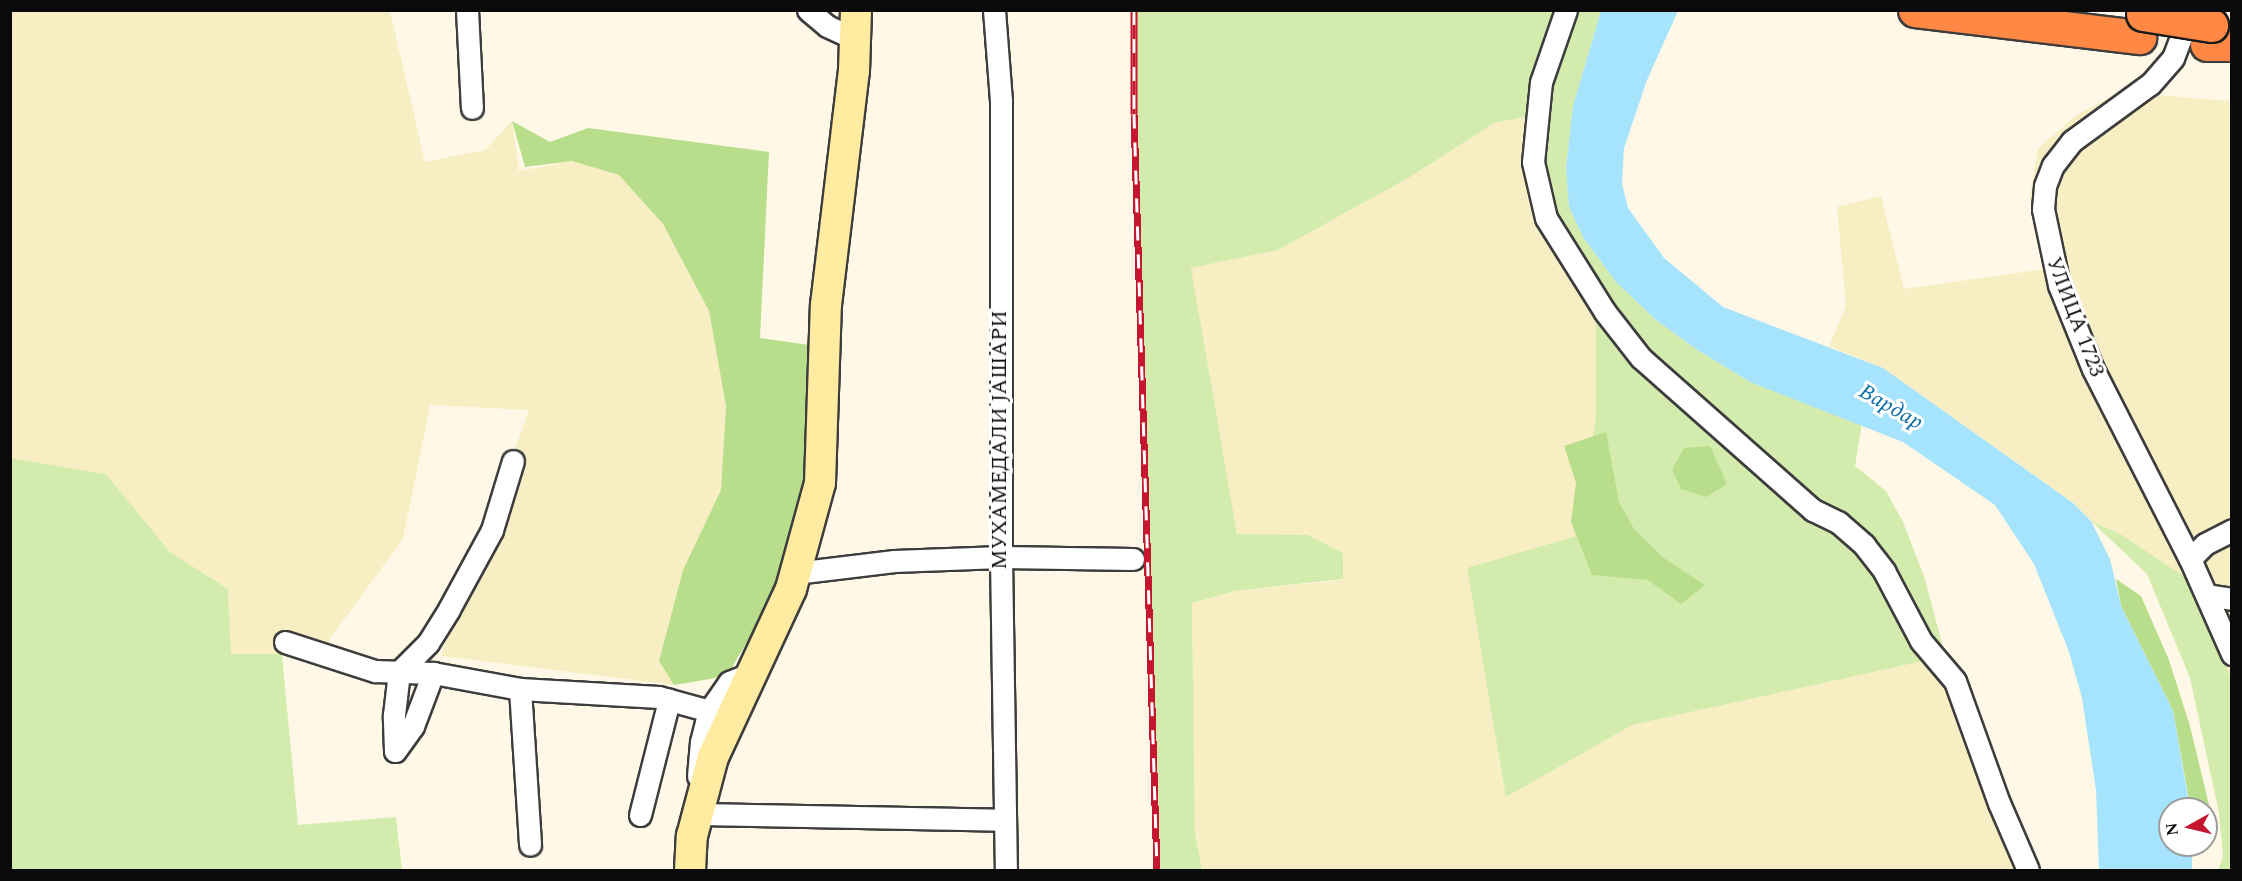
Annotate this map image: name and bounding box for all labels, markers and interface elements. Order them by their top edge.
street label: УЛИЦА 1723 [2041,254,2109,380]
street label: МУХАМЕДАЛИ ЈАШАРИ [987,310,1013,570]
water label: Вардар [1854,378,1928,436]
north arrow [2158,797,2218,857]
text: N [2159,821,2185,837]

